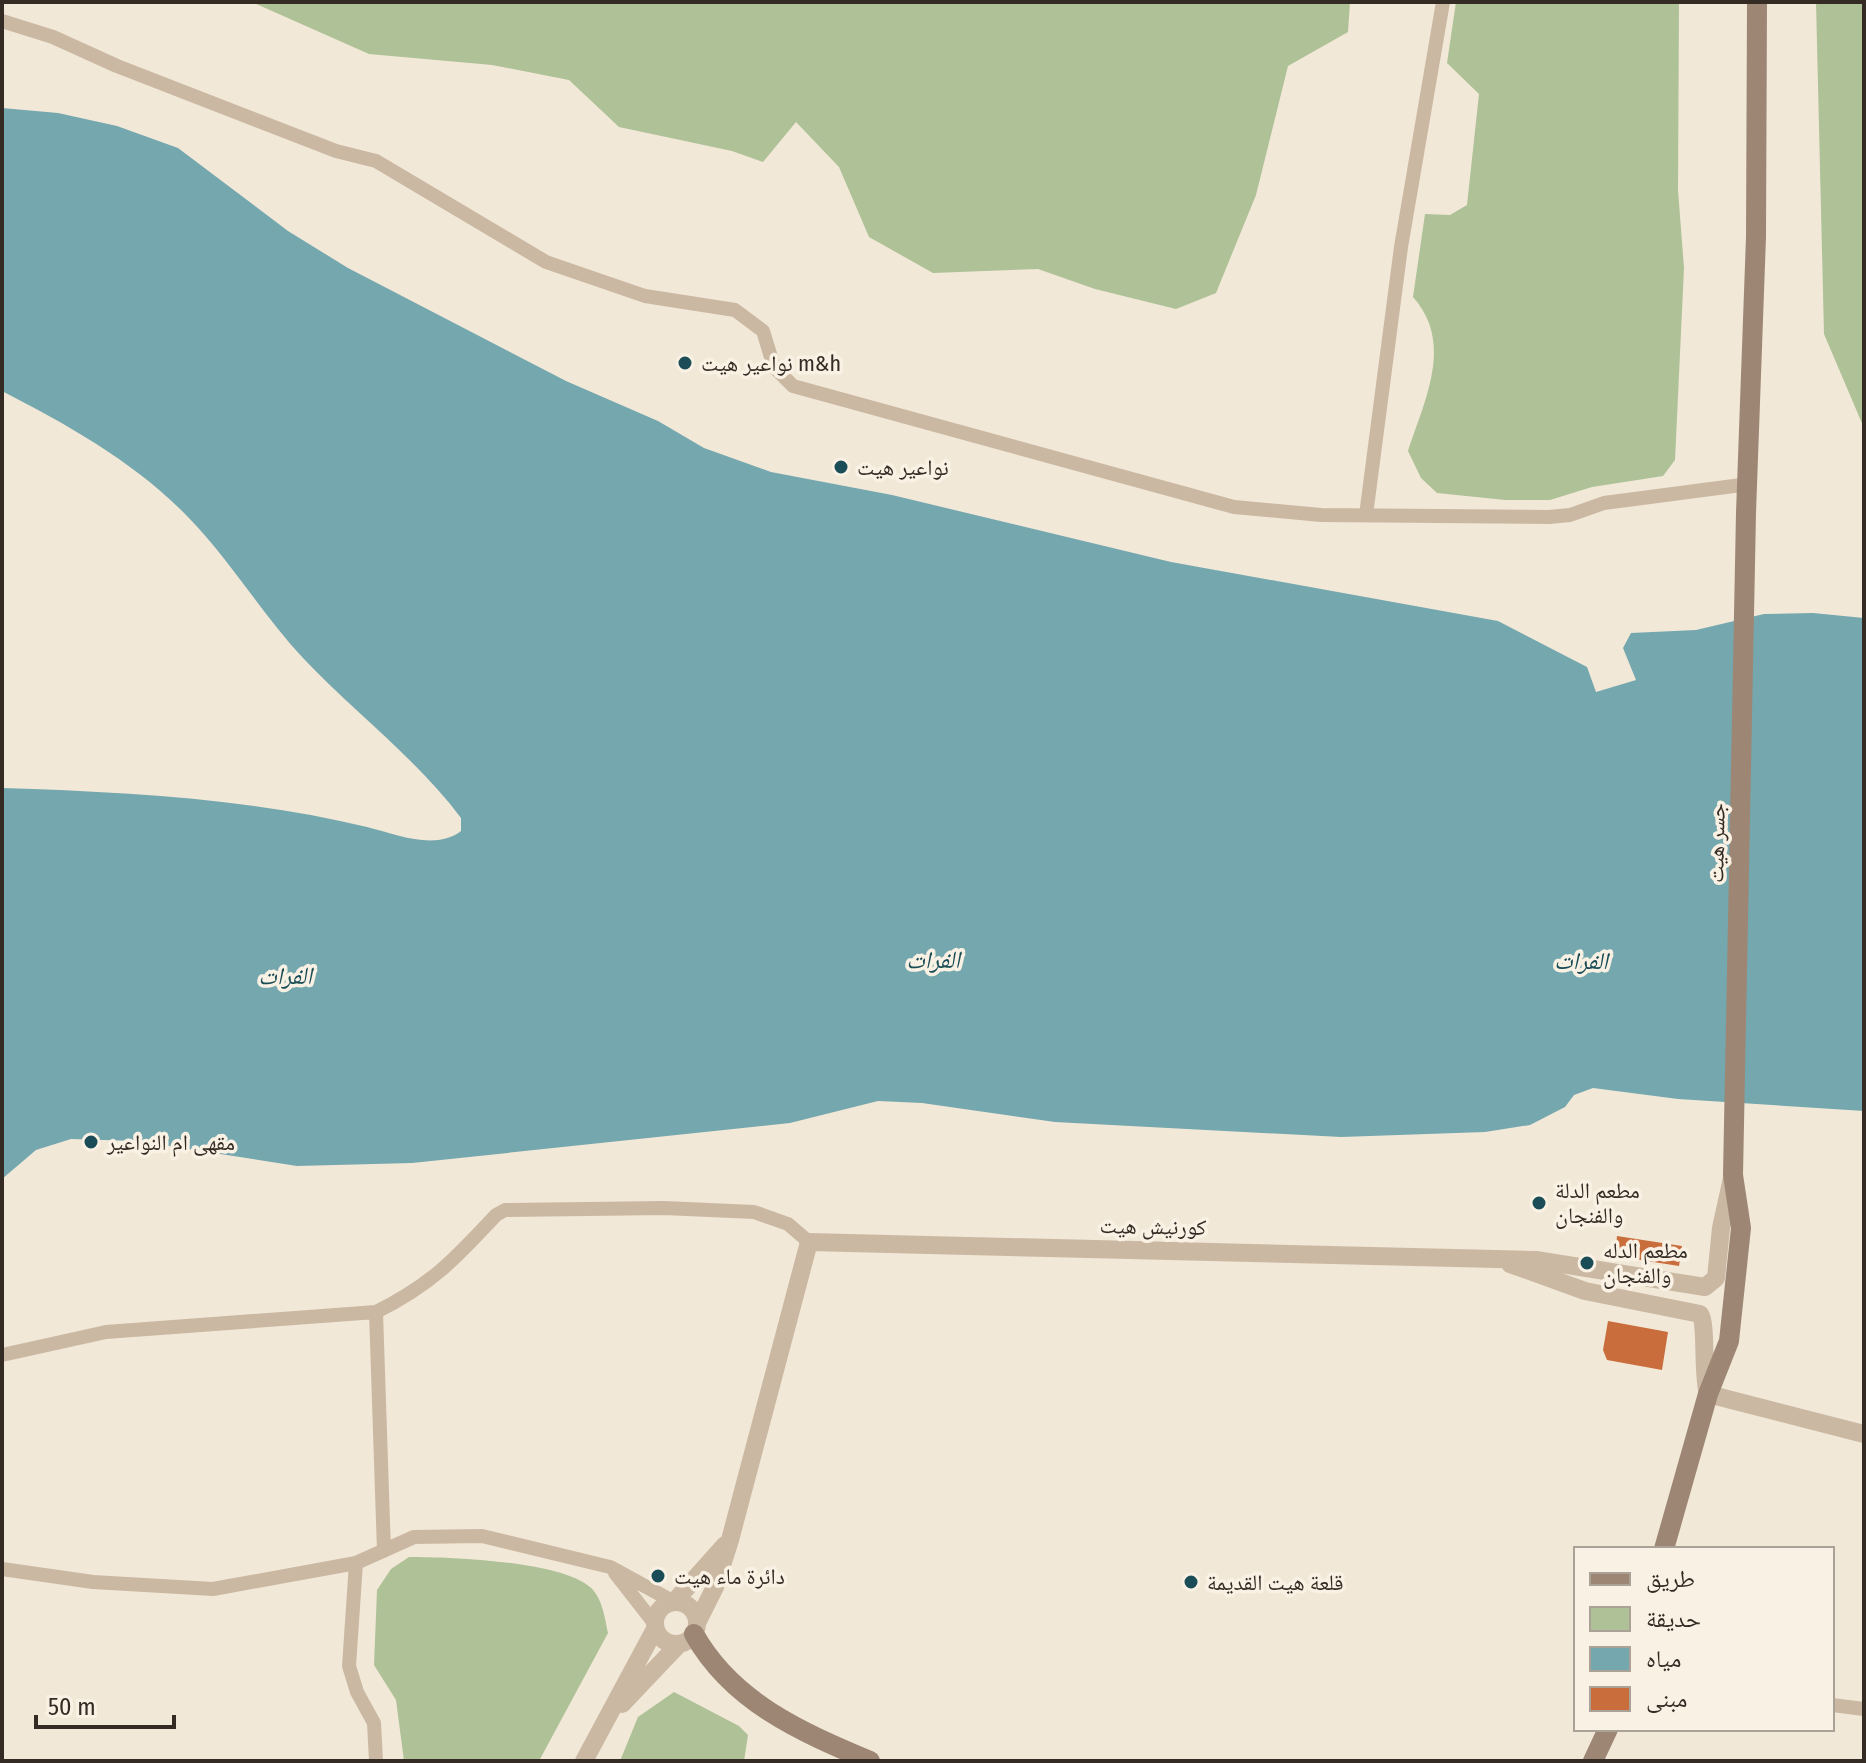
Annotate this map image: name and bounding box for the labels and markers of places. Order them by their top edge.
place label: نواعير هيت m&h [701,350,841,377]
marker: نواعير هيت m&h [676,354,694,372]
place label: نواعير هيت [857,454,949,481]
marker: نواعير هيت [832,458,850,476]
place label: مقهى ام النواعير [106,1129,235,1157]
marker: مقهى ام النواعير [82,1133,100,1151]
place label: مطعم الدلة والفنجان [1555,1177,1640,1229]
marker: مطعم الدلة والفنجان [1530,1194,1548,1212]
place label: مطعم الدله والفنجان [1603,1237,1688,1289]
marker: مطعم الدله والفنجان [1578,1254,1596,1272]
place label: دائرة ماء هيت [674,1563,785,1590]
marker: دائرة ماء هيت [649,1567,667,1585]
place label: قلعة هيت القديمة [1207,1569,1344,1596]
marker: قلعة هيت القديمة [1182,1573,1200,1591]

